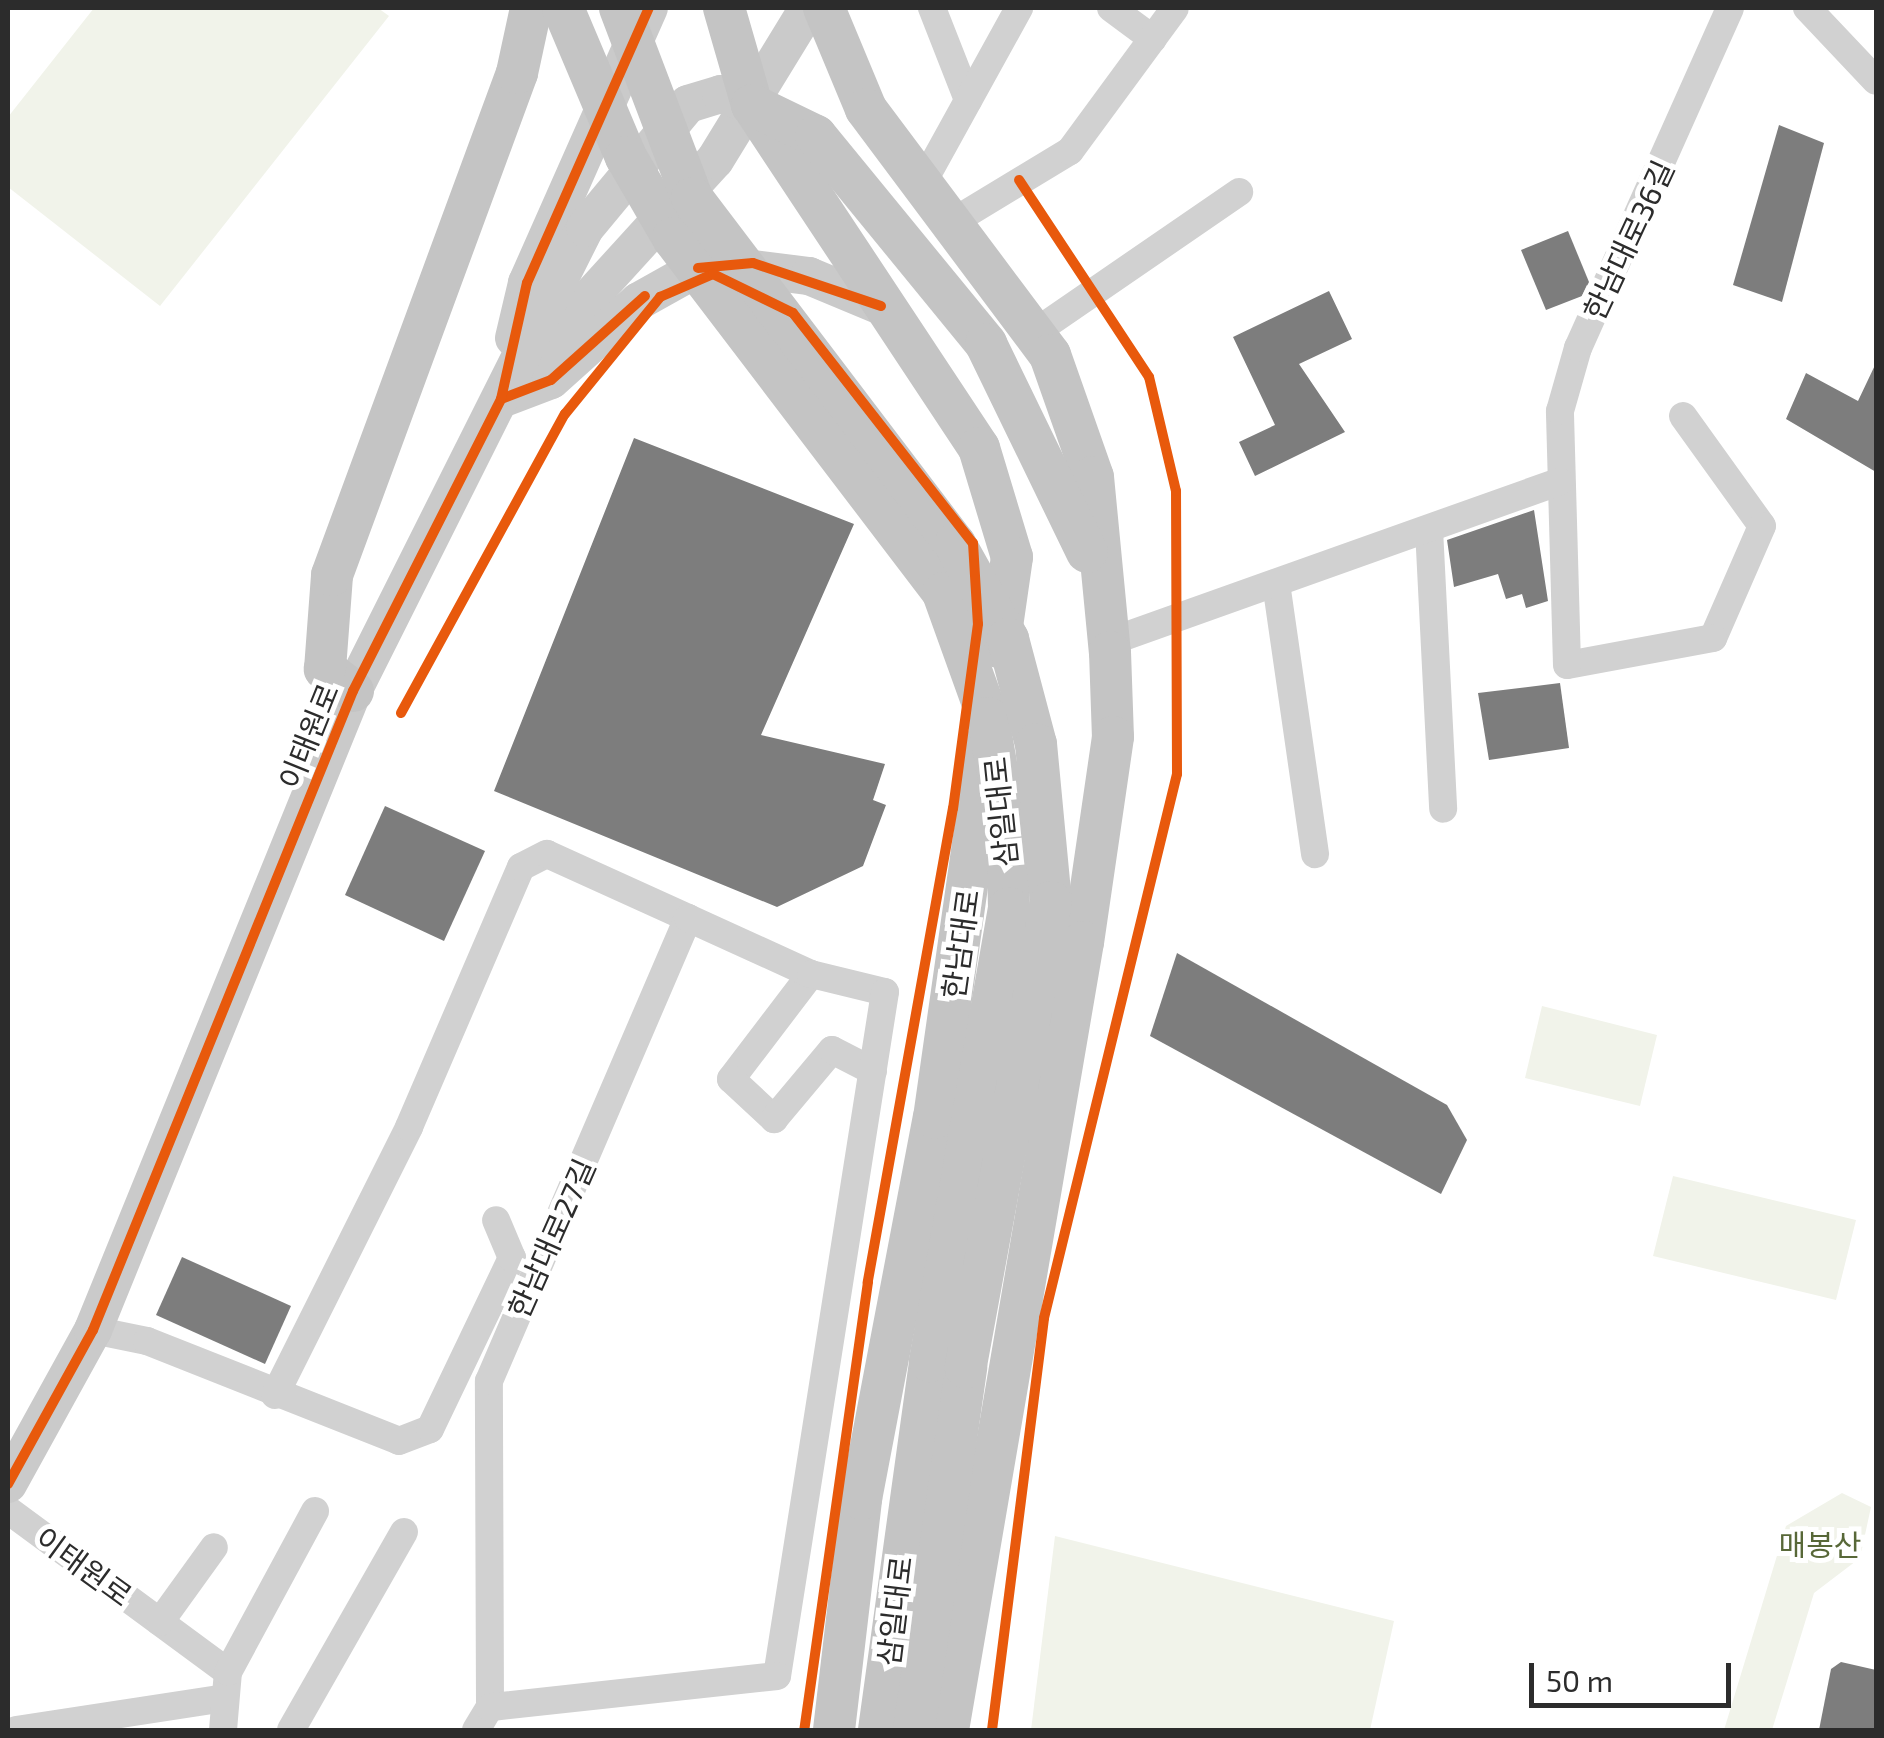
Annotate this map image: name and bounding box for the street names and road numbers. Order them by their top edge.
street label: 한남대로36길 [1575,155,1681,325]
street label: 이태원로 [271,678,345,794]
street label: 삼일대로 [976,755,1024,869]
street label: 한남대로 [934,887,986,1001]
street label: 한남대로27길 [500,1153,602,1323]
street label: 이태원로 [29,1519,139,1613]
street label: 삼일대로 [869,1554,919,1668]

